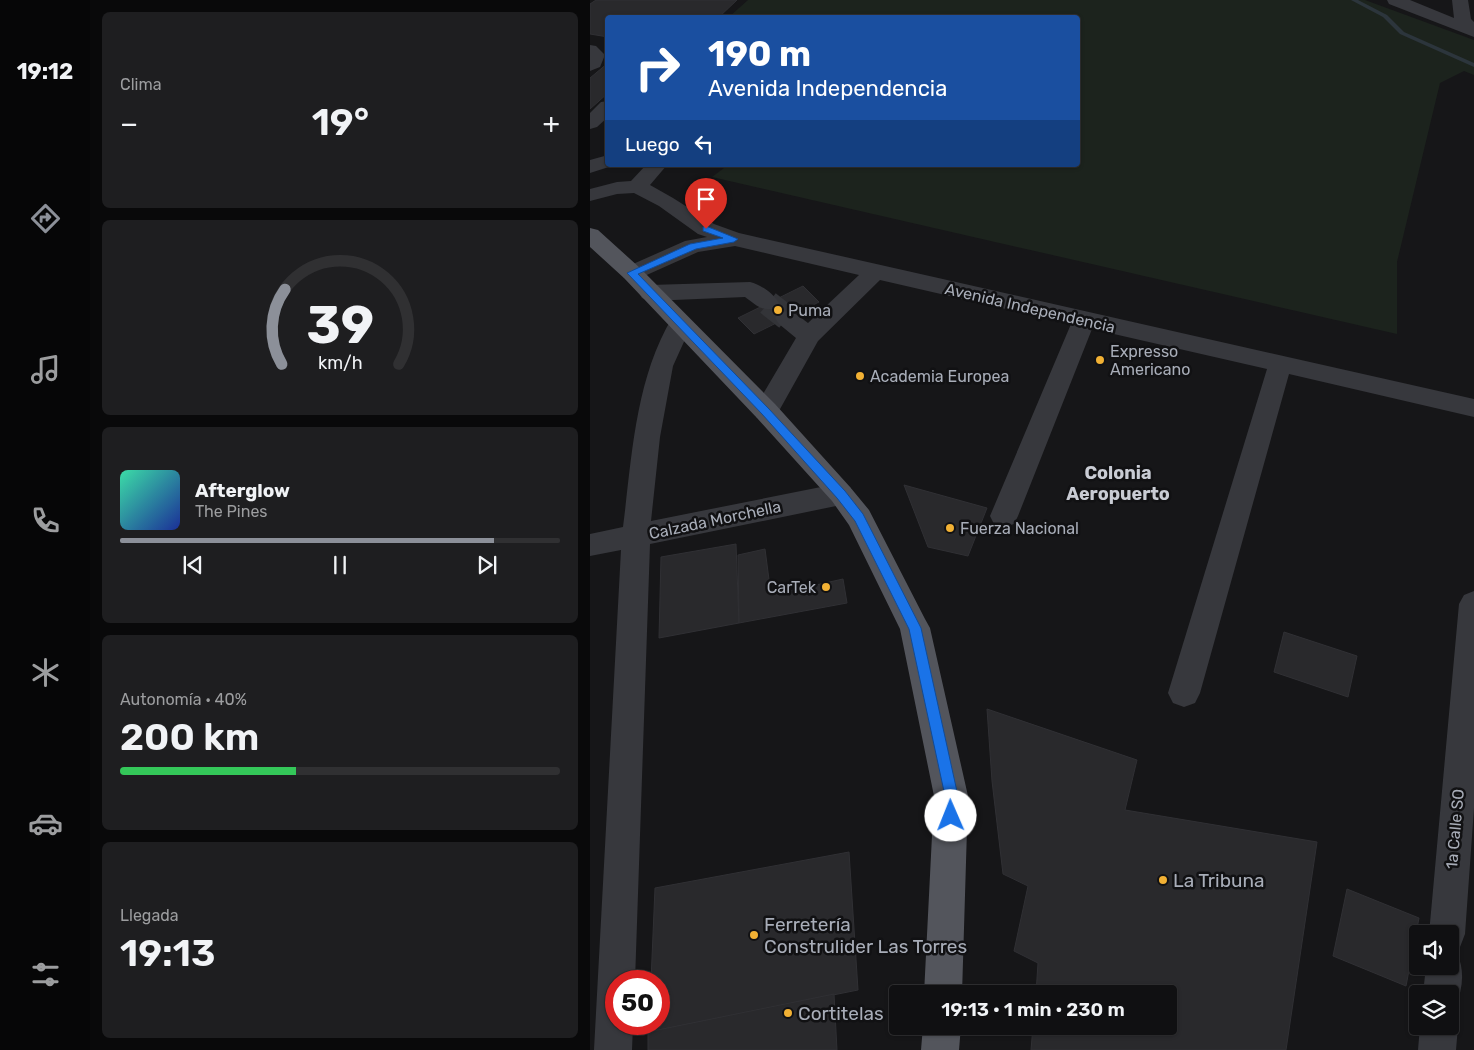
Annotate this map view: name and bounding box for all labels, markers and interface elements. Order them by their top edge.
text: 190 m [708,33,811,75]
icon: right [625,35,690,100]
text: 19:12 [17,58,73,85]
text: Clima [120,75,161,94]
text: Avenida Independencia [708,75,947,102]
text: 19° [312,99,369,145]
text: − [120,107,138,140]
text: + [543,107,560,140]
icon: left [690,130,718,158]
text: Luego [625,133,680,156]
pin [685,178,727,229]
icon: arrive [692,185,720,213]
icon: directions [28,201,63,236]
street label: Avenida Independencia [943,279,1117,337]
text: 39 [306,294,374,356]
place label: Puma [788,301,831,320]
marker: Puma [772,304,784,316]
place label: Expresso Americano [1110,342,1190,379]
icon: music [28,352,63,387]
text: km/h [318,352,362,373]
marker: Expresso Americano [1094,354,1106,366]
place label: Academia Europea [870,367,1009,386]
marker: Academia Europea [854,370,866,382]
district label: Colonia Aeropuerto [1066,462,1170,505]
text: Afterglow [195,479,290,502]
street label: Calzada Morchella [647,497,783,543]
text: The Pines [195,502,268,521]
icon: phone [28,503,63,538]
place label: Fuerza Nacional [960,519,1079,538]
marker: Fuerza Nacional [944,522,956,534]
icon: previous [179,551,207,579]
icon: pause [326,551,354,579]
icon: next [473,551,501,579]
place label: CarTek [767,578,817,597]
marker: CarTek [820,581,832,593]
icon: climate [28,655,63,690]
text: Autonomía · 40% [120,690,247,709]
text: 200 km [120,714,259,760]
street label: 1a Calle SO [1442,788,1468,870]
position arrow [924,789,976,841]
icon: car [28,806,63,841]
place label: La Tribuna [1173,869,1264,892]
marker: La Tribuna [1157,874,1169,886]
text: Llegada [120,906,179,925]
place label: Ferretería Construlider Las Torres [764,913,967,958]
map controls [1409,925,1459,1035]
button: sound [1409,925,1459,975]
marker: Ferretería Construlider Las Torres [748,929,760,941]
text: 19:13 [120,930,216,976]
icon: filters [28,957,63,992]
speed limit sign: 50 [605,970,670,1035]
button: layers [1409,985,1459,1035]
text: 19:13 · 1 min · 230 m [941,998,1125,1021]
place label: Cortitelas [798,1002,884,1025]
marker: Cortitelas [782,1007,794,1019]

